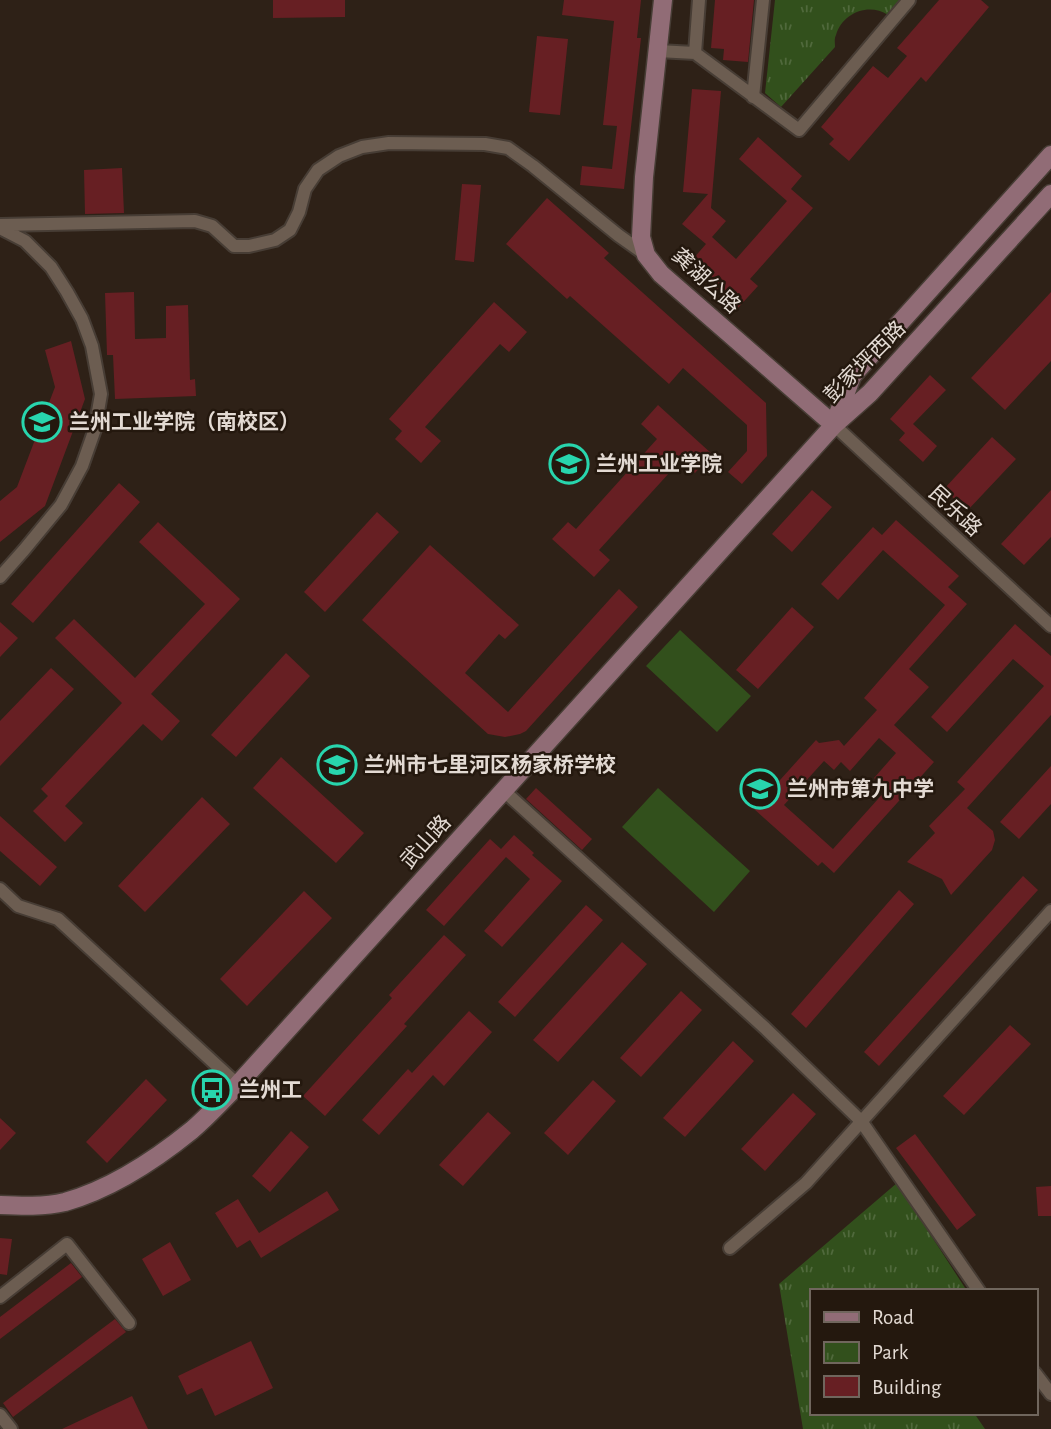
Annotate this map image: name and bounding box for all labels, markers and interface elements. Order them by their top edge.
street label: 龚湖公路 [668,244,745,317]
street label: 彭家坪西路 [820,317,910,407]
school or university icon: 兰州工业学院（南校区） [21,401,63,443]
place label: 兰州工业学院（南校区） [69,410,300,433]
school or university icon: 兰州工业学院 [548,443,590,485]
place label: 兰州工业学院 [596,453,722,475]
street label: 民乐路 [925,481,986,540]
school or university icon: 兰州市七里河区杨家桥学校 [316,744,358,786]
place label: 兰州市七里河区杨家桥学校 [364,753,616,776]
school or university icon: 兰州市第九中学 [739,768,781,810]
place label: 兰州市第九中学 [787,778,934,800]
street label: 武山路 [396,811,455,872]
bus stop icon: 兰州工 [191,1069,233,1111]
place label: 兰州工 [239,1079,302,1101]
legend [810,1289,1037,1415]
text: Road [872,1307,914,1328]
text: Park [872,1342,909,1363]
text: Building [872,1377,942,1398]

